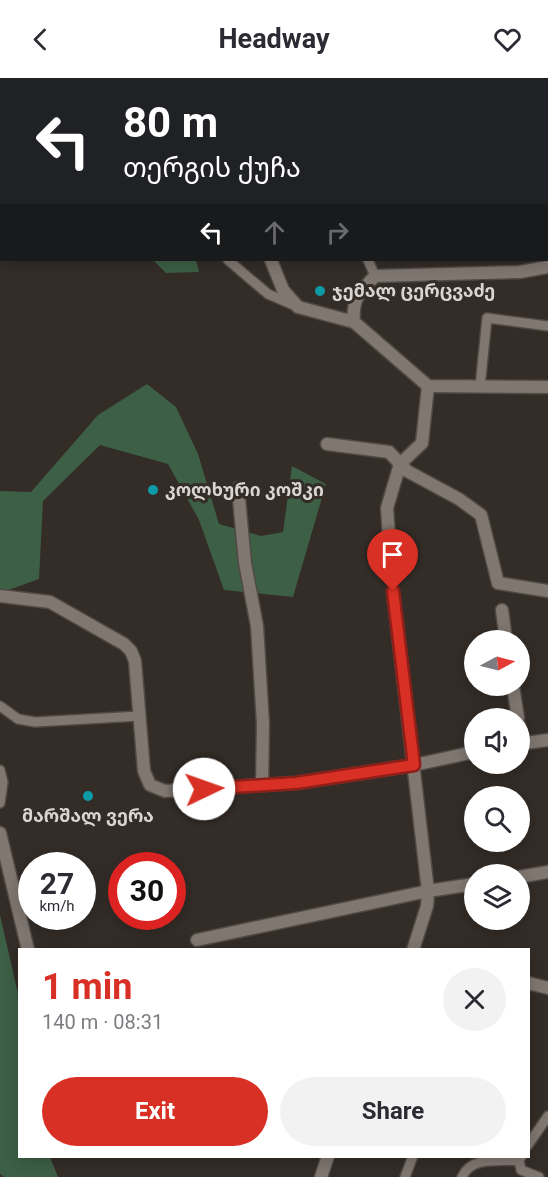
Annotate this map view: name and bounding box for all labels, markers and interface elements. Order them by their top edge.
icon: back [24,23,57,56]
text: Headway [219,23,329,55]
icon: heart [491,23,524,56]
text: 80 m [123,98,218,147]
icon: left [24,102,102,180]
text: თერგის ქუჩა [123,152,301,184]
icon: left [195,216,228,249]
icon: ahead [258,216,291,249]
icon: right [321,216,354,249]
place label: ჯემალ ცერცვაძე [332,280,495,302]
marker: ჯემალ ცერცვაძე [313,284,327,298]
place label: კოლხური კოშკი [165,479,324,501]
marker: კოლხური კოშკი [146,483,160,497]
pin [367,529,418,591]
icon: arrive [376,538,409,571]
north arrow [464,630,530,696]
map controls [464,630,530,930]
button: sound [464,708,530,774]
position arrow [172,757,236,821]
button: search [464,786,530,852]
marker: მარშალ ვერა [81,789,95,803]
place label: მარშალ ვერა [22,805,154,827]
speed limit sign: 30 [108,852,186,930]
button: layers [464,864,530,930]
text: 27 [40,866,74,901]
text: km/h [39,897,75,915]
text: 1 min [42,966,133,1008]
button: close [443,968,506,1031]
text: 140 m · 08:31 [42,1010,163,1034]
button: Exit [42,1077,268,1146]
button: Share [280,1077,506,1146]

